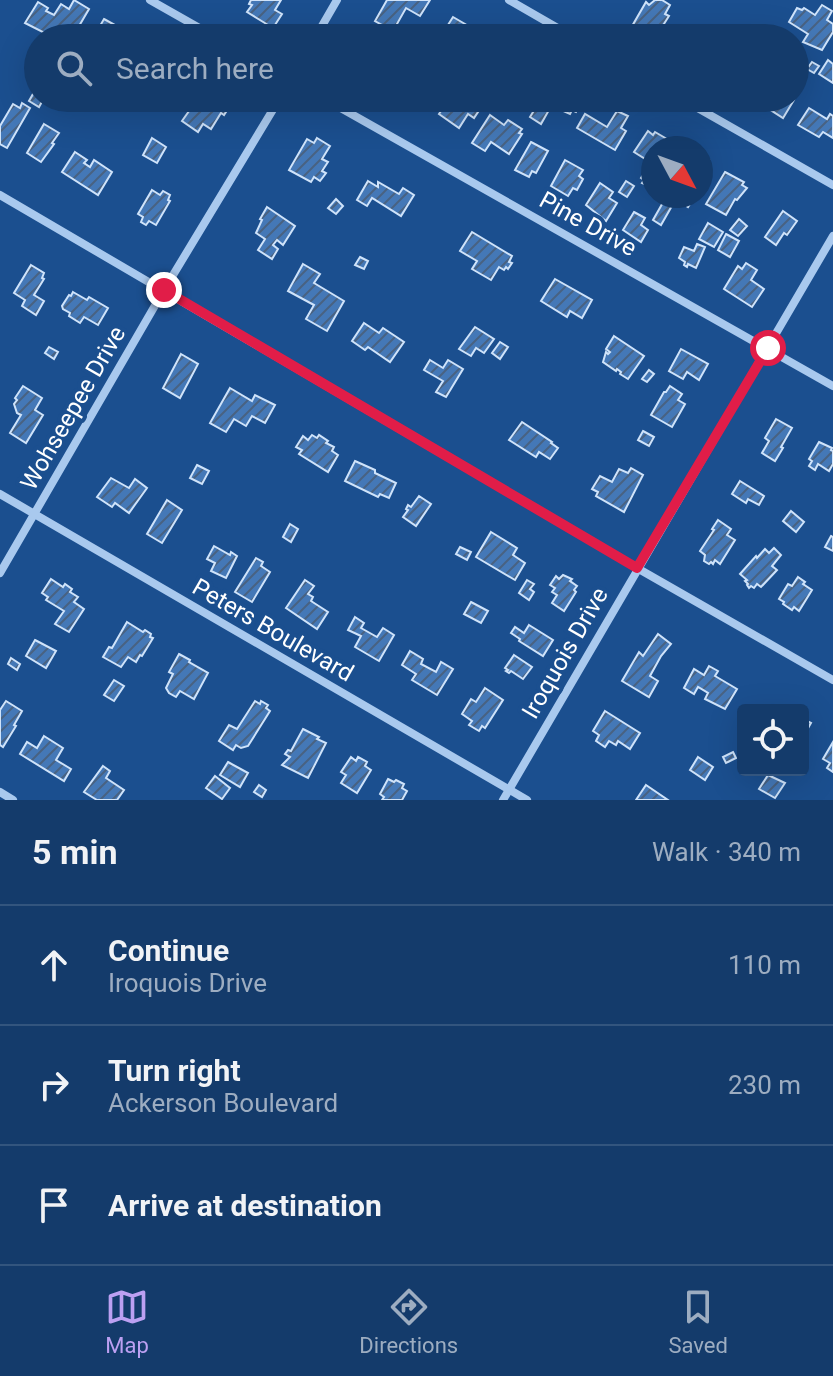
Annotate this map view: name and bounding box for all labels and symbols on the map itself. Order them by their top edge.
north arrow [641,136,713,208]
street label: Pine Drive [534,186,642,262]
route end [146,272,182,308]
street label: Wohseepee Drive [15,321,131,495]
route start [750,330,786,366]
street label: Peters Boulevard [188,573,358,687]
street label: Iroquois Drive [516,582,614,724]

